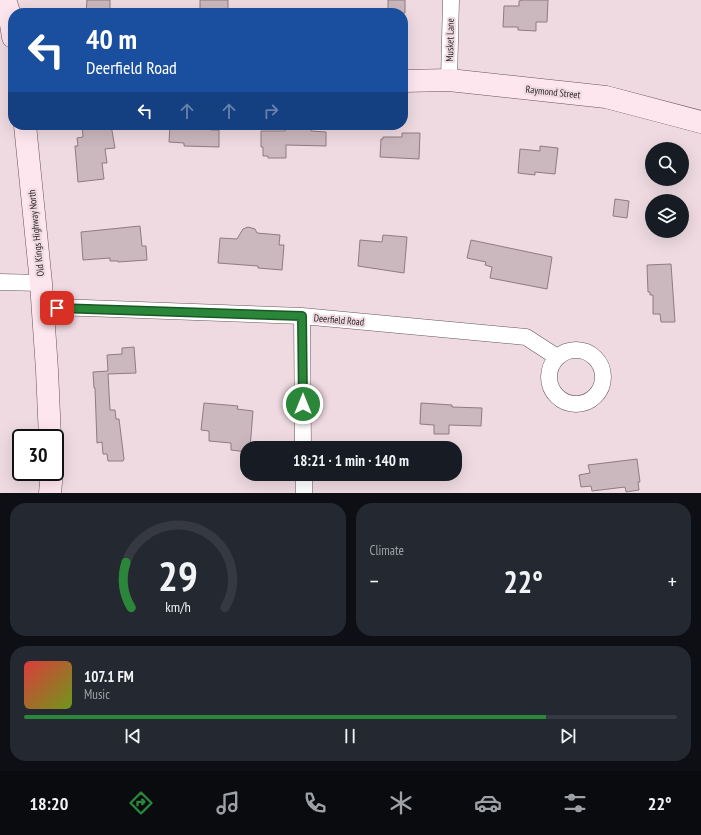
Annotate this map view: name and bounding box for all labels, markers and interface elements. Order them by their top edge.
street label: Musket Lane [443,18,457,62]
text: 40 m [86,20,137,57]
icon: left [20,24,72,76]
text: Deerfield Road [86,56,177,79]
street label: Raymond Street [525,83,581,101]
icon: left [134,100,156,122]
icon: ahead [176,100,198,122]
icon: ahead [218,100,240,122]
icon: right [260,100,282,122]
map controls [645,142,689,238]
button: search [645,142,689,186]
street label: Old Kings Highway North [25,189,47,277]
button: layers [645,194,689,238]
pin [40,291,74,325]
icon: arrive [46,297,68,319]
street label: Deerfield Road [313,311,365,329]
position arrow [282,383,324,425]
speed limit sign: 30 [12,429,64,481]
text: 18:21 · 1 min · 140 m [293,451,409,470]
text: Climate [370,542,404,559]
text: 29 [158,548,198,601]
text: 22° [503,562,543,601]
text: − [370,567,379,595]
text: + [668,567,677,595]
text: km/h [165,596,190,615]
text: 107.1 FM [84,667,134,686]
text: Music [84,686,110,703]
icon: previous [122,725,144,747]
icon: pause [339,725,361,747]
icon: next [557,725,579,747]
icon: directions [127,789,155,817]
icon: music [214,789,242,817]
icon: phone [301,789,329,817]
icon: climate [387,789,415,817]
icon: car [474,789,502,817]
icon: filters [561,789,589,817]
text: 18:20 [29,792,68,815]
text: 22° [648,792,672,815]

